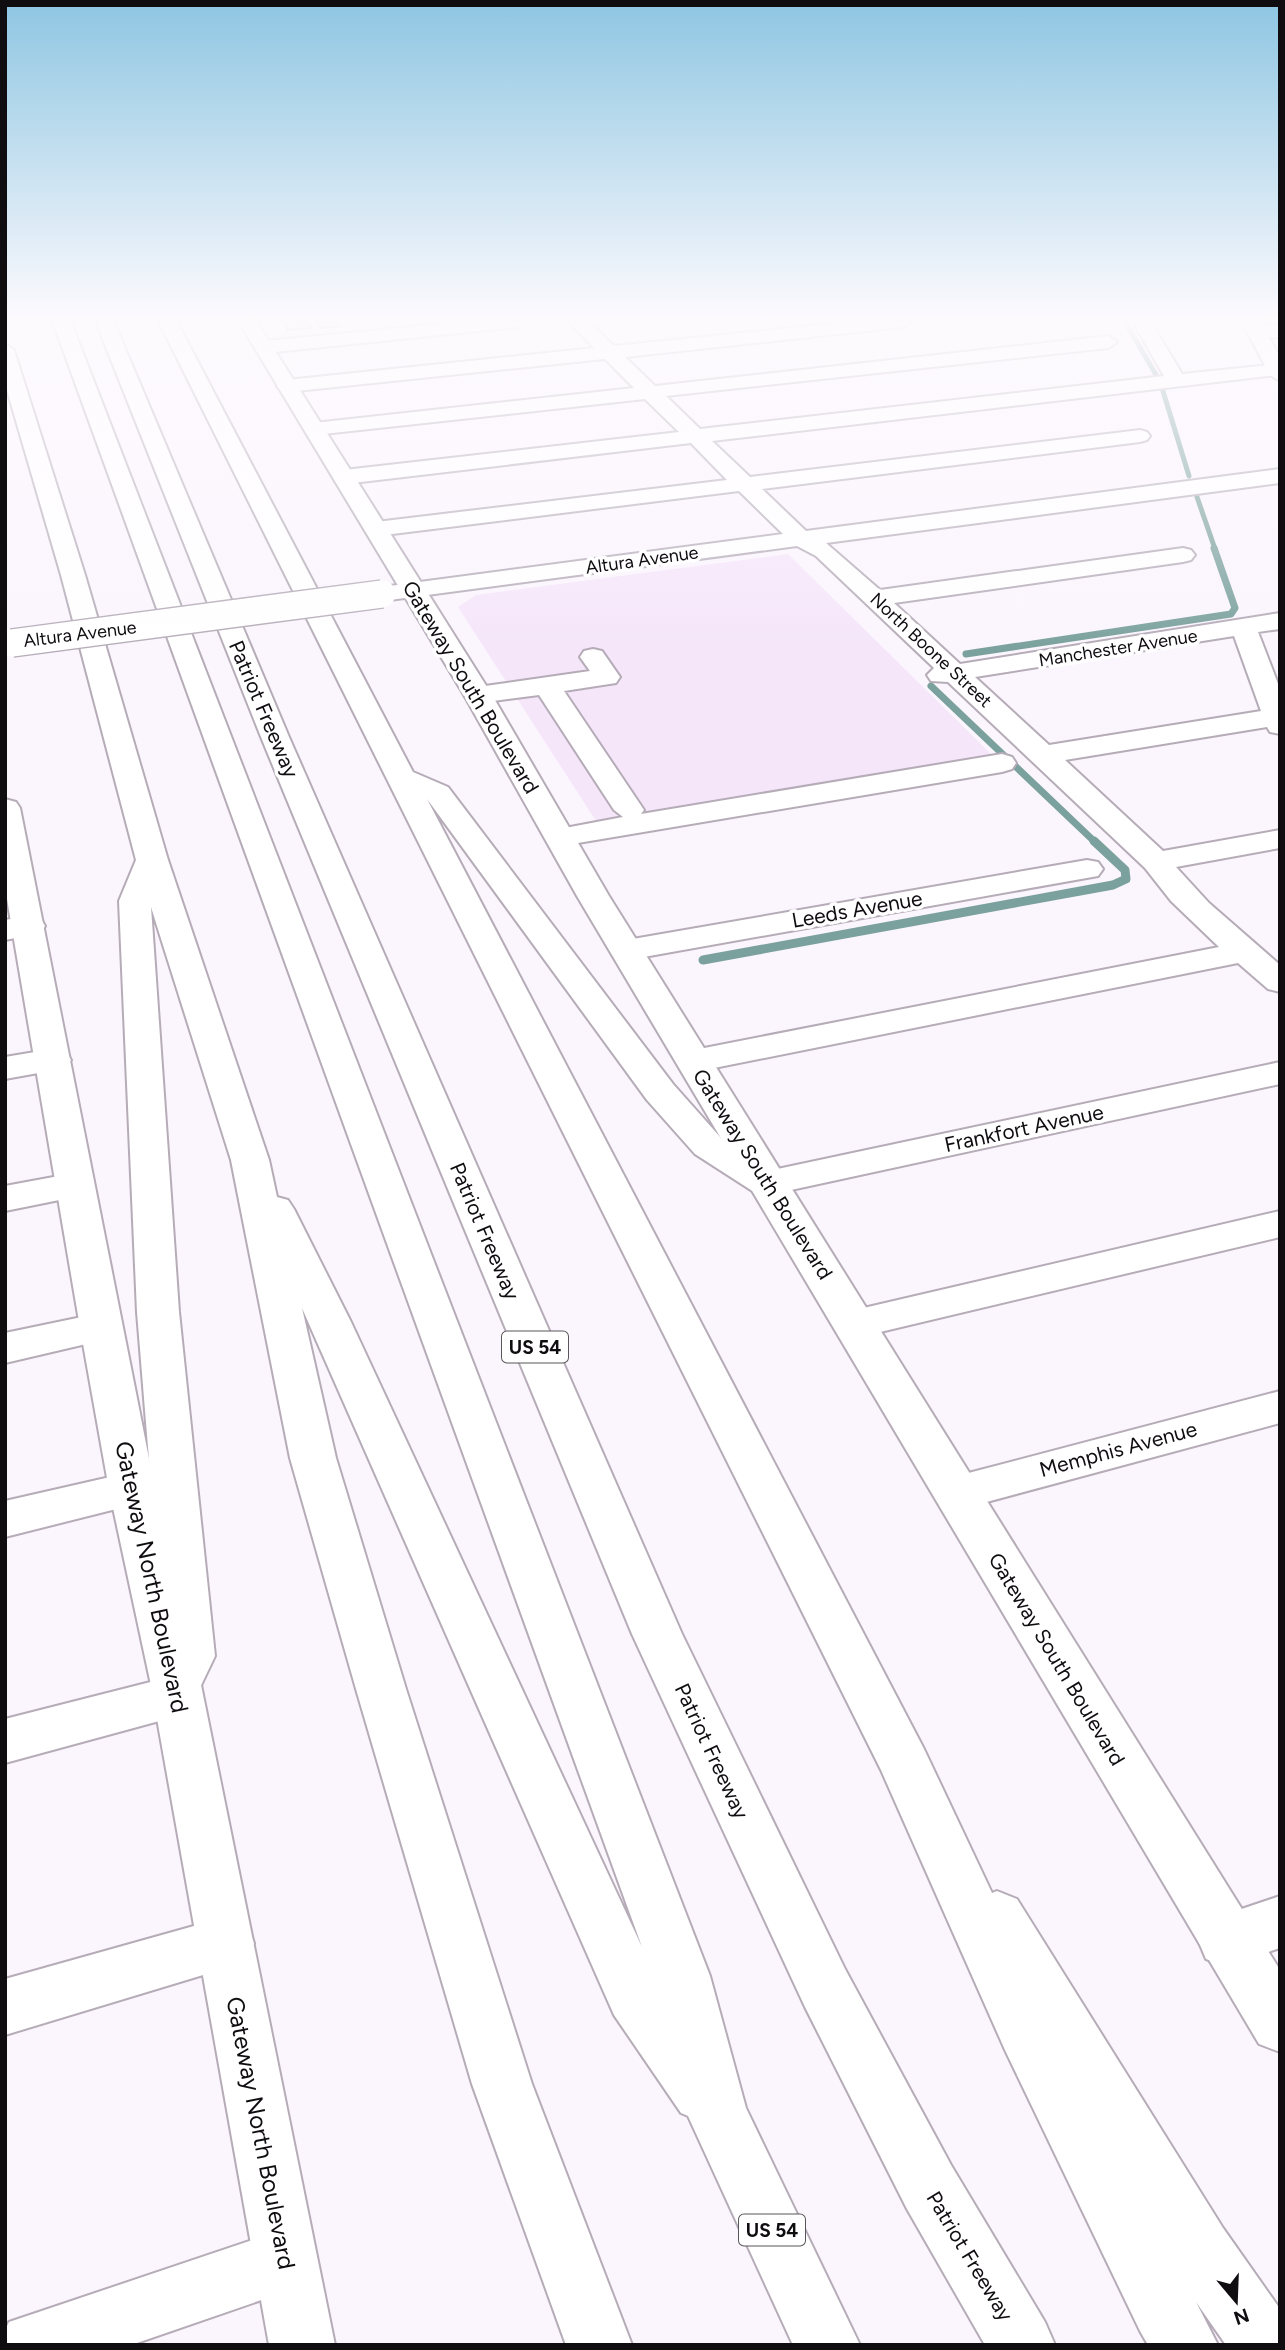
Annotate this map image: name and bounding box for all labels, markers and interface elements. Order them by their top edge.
street label: Altura Avenue [584,541,700,579]
street label: Gateway South Boulevard [398,576,544,798]
street label: North Boone Street [866,588,997,712]
street label: Altura Avenue [22,616,138,652]
street label: Manchester Avenue [1037,625,1199,671]
street label: Patriot Freeway [224,637,304,781]
street label: Leeds Avenue [790,885,924,933]
street label: Gateway South Boulevard [688,1064,838,1284]
street label: Frankfort Avenue [942,1099,1106,1157]
street label: Patriot Freeway [445,1159,525,1303]
road number: US 54 [502,1331,568,1362]
street label: Memphis Avenue [1036,1416,1200,1482]
street label: Gateway North Boulevard [109,1438,195,1716]
street label: Gateway South Boulevard [984,1548,1130,1770]
street label: Patriot Freeway [670,1679,754,1823]
street label: Gateway North Boulevard [220,1994,302,2272]
street label: Patriot Freeway [922,2187,1018,2325]
road number: US 54 [739,2214,805,2246]
north arrow [1201,2266,1271,2336]
text: N [1231,2303,1252,2330]

